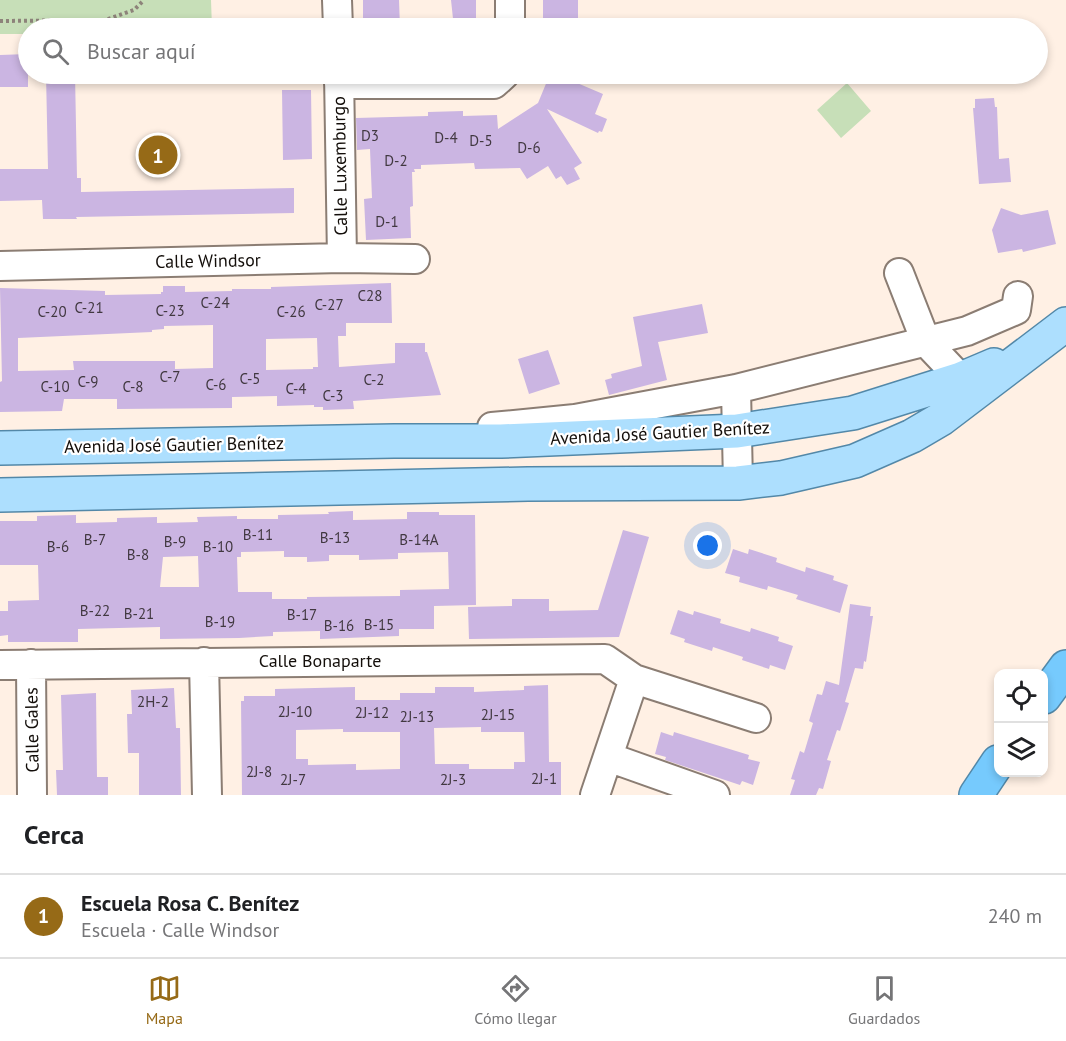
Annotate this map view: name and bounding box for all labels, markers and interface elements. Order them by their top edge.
search box [18,18,1048,84]
icon: search [39,35,72,68]
text: Buscar aquí [87,37,196,65]
street label: Calle Luxemburgo [327,96,352,236]
house number: D3 [361,126,379,145]
house number: D-4 [434,128,458,147]
house number: D-5 [469,131,493,150]
pin: 1 [138,132,178,178]
house number: D-6 [517,138,541,157]
house number: D-2 [384,151,408,170]
house number: D-1 [375,212,399,231]
street label: Calle Windsor [155,248,261,273]
house number: C28 [358,286,382,305]
house number: C-24 [200,293,230,312]
house number: C-27 [314,295,344,314]
house number: C-21 [74,298,104,317]
house number: C-23 [155,301,185,320]
house number: C-20 [37,302,67,321]
house number: C-26 [276,302,306,321]
house number: C-7 [160,367,180,386]
house number: C-5 [240,369,260,388]
house number: C-2 [364,370,384,389]
house number: C-9 [78,372,98,391]
house number: C-6 [206,375,226,394]
house number: C-10 [40,377,70,396]
house number: C-8 [123,377,143,396]
house number: C-4 [286,379,306,398]
house number: C-3 [323,386,343,405]
street label: Avenida José Gautier Benítez [550,415,770,450]
street label: Avenida José Gautier Benítez [64,431,284,458]
house number: B-11 [243,525,273,544]
house number: B-13 [320,528,350,547]
house number: B-7 [84,530,106,549]
house number: B-14A [399,530,439,549]
your location [693,531,722,560]
house number: B-9 [164,532,186,551]
house number: B-6 [47,537,69,556]
house number: B-10 [203,537,233,556]
house number: B-8 [127,545,149,564]
house number: B-22 [80,601,110,620]
house number: B-21 [124,604,154,623]
house number: B-17 [287,605,317,624]
house number: B-19 [205,612,235,631]
house number: B-15 [364,615,394,634]
house number: B-16 [324,616,354,635]
street label: Calle Bonaparte [259,649,381,672]
map controls [994,669,1048,777]
button: locate [994,669,1048,723]
street label: Calle Gales [19,687,44,773]
house number: 2H-2 [137,692,169,711]
house number: 2J-10 [278,702,312,721]
house number: 2J-12 [355,703,389,722]
house number: 2J-15 [481,705,515,724]
house number: 2J-13 [400,707,434,726]
button: layers [994,723,1048,777]
house number: 2J-8 [246,762,272,781]
house number: 2J-1 [531,769,557,788]
house number: 2J-7 [280,770,306,789]
house number: 2J-3 [440,770,466,789]
text: Cerca [24,818,84,851]
text: Escuela Rosa C. Benítez [81,889,299,917]
text: 1 [38,903,49,929]
text: 240 m [988,903,1042,929]
text: Escuela · Calle Windsor [81,917,279,943]
tab: Mapa [146,972,183,1028]
tab: Cómo llegar [474,972,557,1028]
tab: Guardados [848,972,920,1028]

